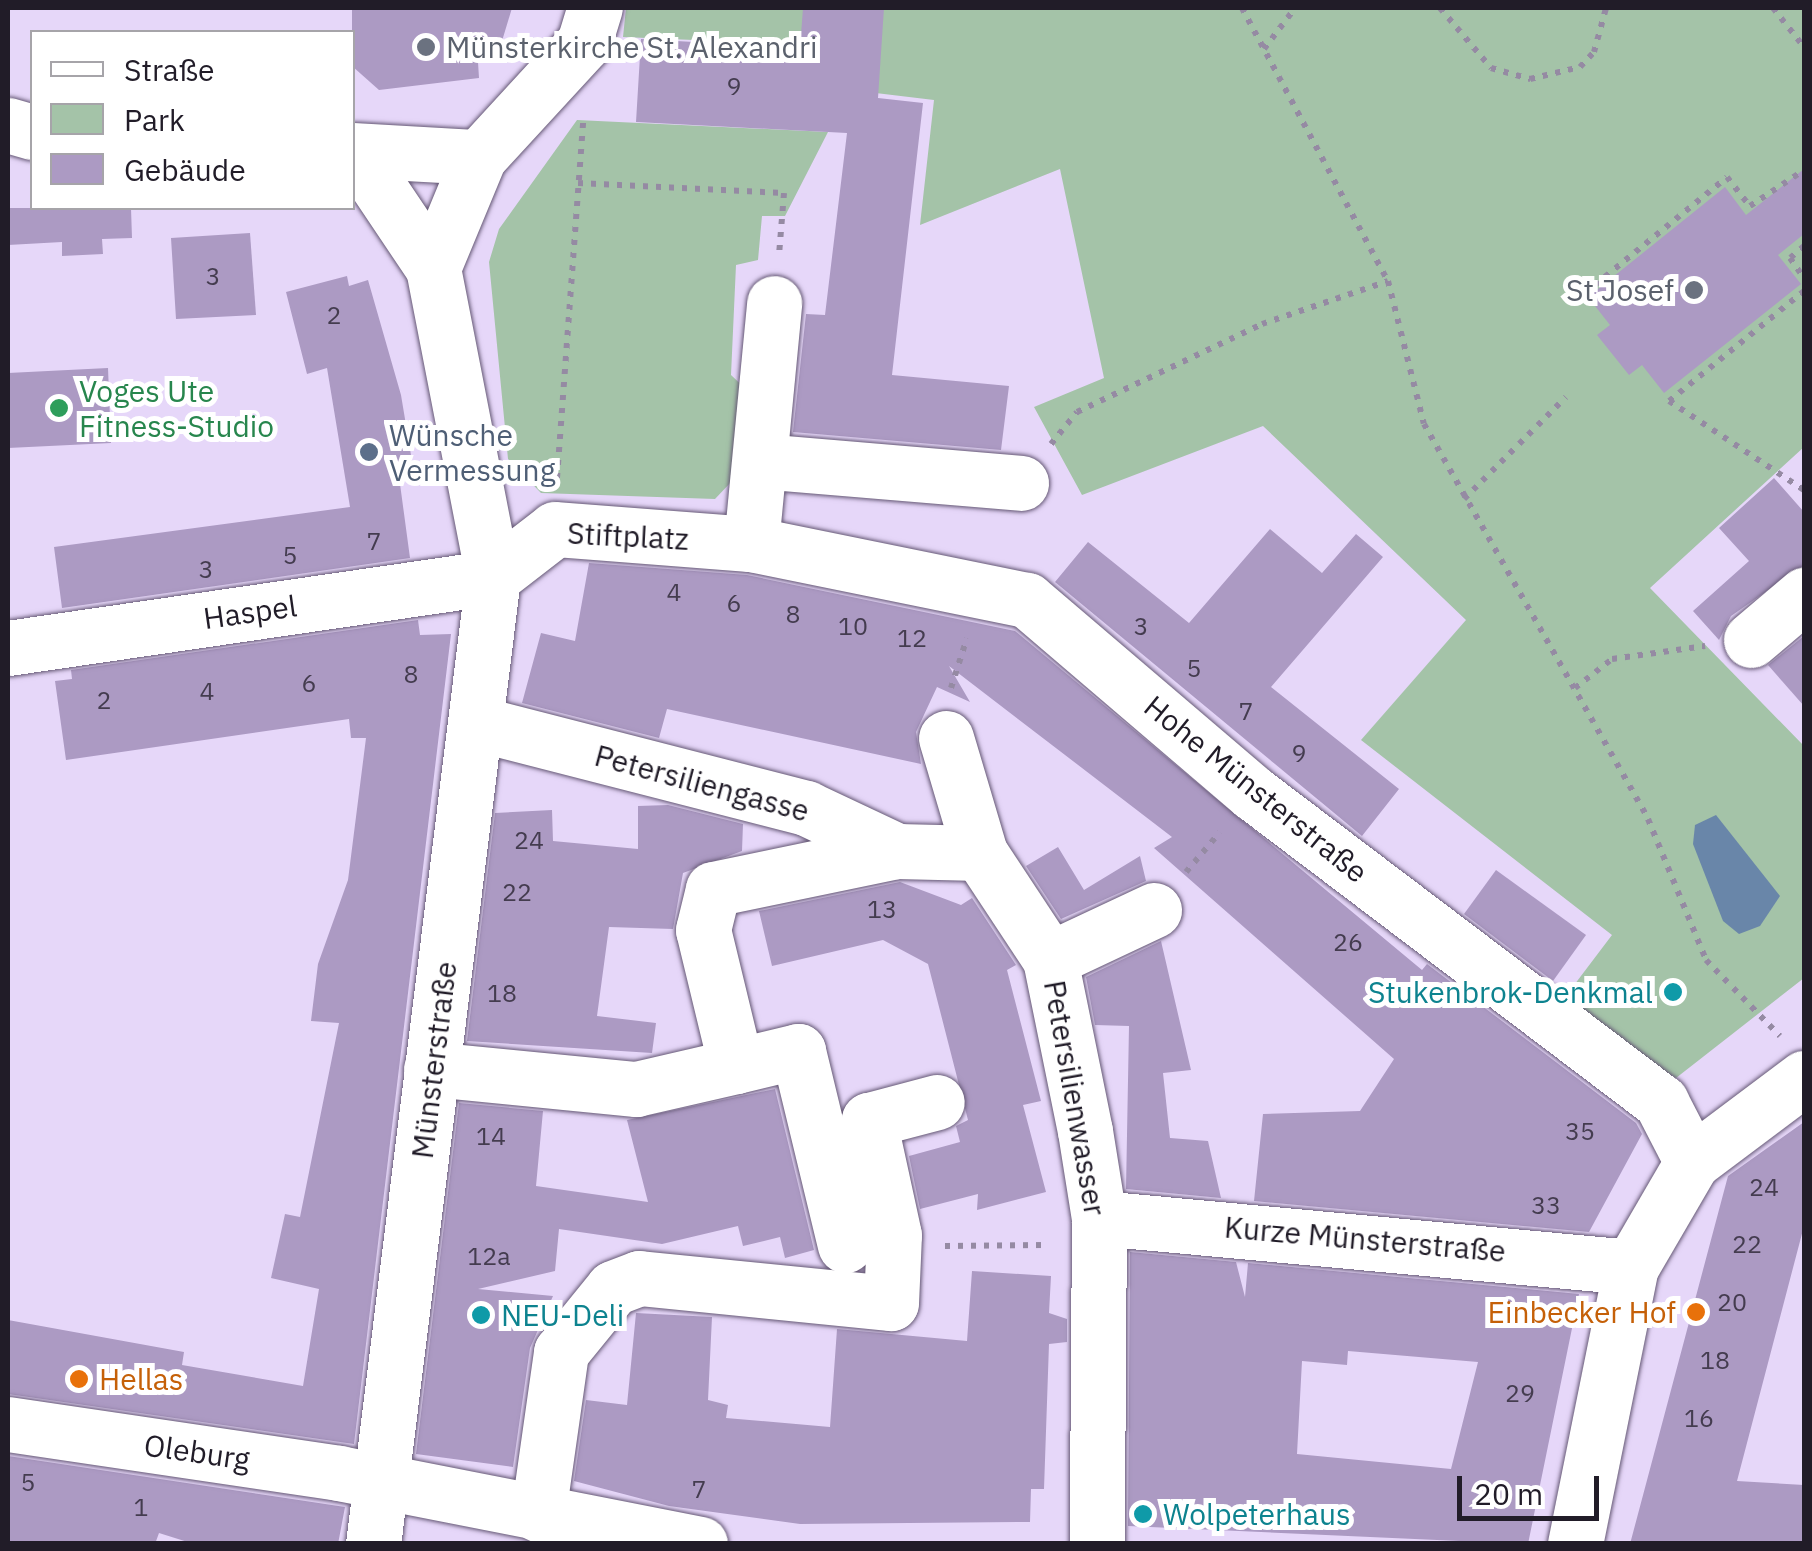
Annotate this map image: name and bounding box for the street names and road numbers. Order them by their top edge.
street label: Stiftplatz [566,515,690,557]
street label: Haspel [201,588,299,636]
street label: Hohe Münsterstraße [1137,688,1375,890]
street label: Petersiliengasse [591,737,813,829]
street label: Münsterstraße [404,959,464,1161]
street label: Petersilienwasser [1037,977,1113,1219]
street label: Kurze Münsterstraße [1223,1209,1507,1269]
street label: Oleburg [142,1427,252,1477]

